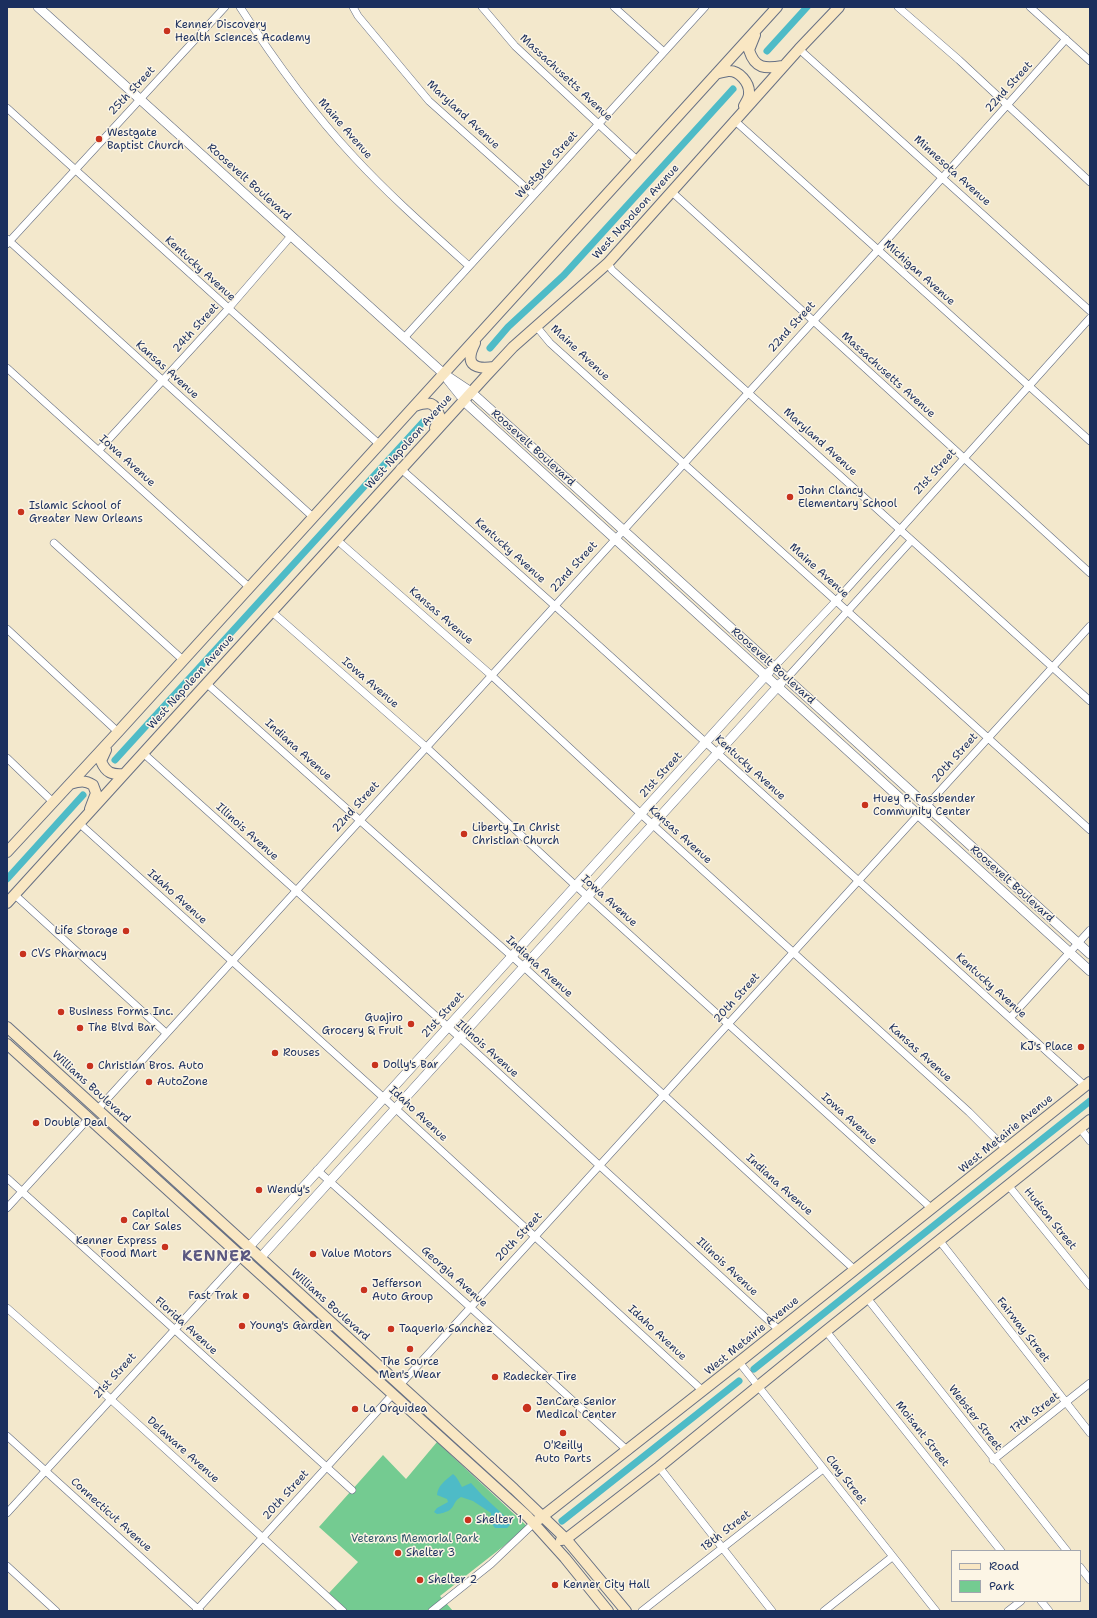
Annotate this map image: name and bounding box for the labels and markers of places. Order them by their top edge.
place label: Kenner Discovery Health Sciences Academy [175,18,311,44]
marker: Kenner Discovery Health Sciences Academy [162,26,172,36]
place label: Westgate Baptist Church [107,126,184,152]
marker: Westgate Baptist Church [94,134,104,144]
place label: John Clancy Elementary School [798,484,897,510]
marker: John Clancy Elementary School [785,492,795,502]
place label: Islamic School of Greater New Orleans [29,499,143,525]
marker: Islamic School of Greater New Orleans [16,507,26,517]
place label: Huey P. Fassbender Community Center [873,792,975,818]
marker: Huey P. Fassbender Community Center [860,800,870,810]
place label: Liberty In Christ Christian Church [472,821,560,847]
marker: Liberty In Christ Christian Church [459,829,469,839]
place label: Life Storage [55,924,118,938]
marker: Life Storage [121,926,131,936]
place label: CVS Pharmacy [31,947,107,961]
marker: CVS Pharmacy [18,949,28,959]
place label: Business Forms Inc. [69,1005,173,1019]
marker: Business Forms Inc. [56,1007,66,1017]
place label: Guajiro Grocery & Fruit [322,1011,403,1037]
marker: Guajiro Grocery & Fruit [406,1019,416,1029]
place label: The Blvd Bar [88,1021,156,1035]
marker: The Blvd Bar [75,1023,85,1033]
place label: KJ's Place [1020,1040,1073,1054]
marker: KJ's Place [1076,1042,1086,1052]
place label: Rouses [283,1046,320,1060]
marker: Rouses [270,1048,280,1058]
place label: Dolly's Bar [383,1058,439,1072]
place label: Christian Bros. Auto [98,1059,204,1073]
marker: Dolly's Bar [370,1060,380,1070]
marker: Christian Bros. Auto [85,1061,95,1071]
place label: AutoZone [157,1075,208,1089]
marker: AutoZone [144,1077,154,1087]
place label: Double Deal [44,1116,107,1130]
marker: Double Deal [31,1118,41,1128]
place label: Wendy's [267,1183,310,1197]
marker: Wendy's [254,1185,264,1195]
place label: Capital Car Sales [132,1207,182,1233]
marker: Capital Car Sales [119,1215,129,1225]
place label: Kenner Express Food Mart [76,1234,157,1260]
marker: Kenner Express Food Mart [160,1242,170,1252]
place label: Value Motors [321,1247,392,1261]
marker: Value Motors [308,1249,318,1259]
place label: Jefferson Auto Group [372,1277,433,1303]
marker: Jefferson Auto Group [359,1285,369,1295]
place label: Fast Trak [188,1289,238,1303]
marker: Fast Trak [241,1291,251,1301]
place label: Young's Garden [250,1319,332,1333]
marker: Young's Garden [237,1321,247,1331]
place label: Taqueria Sanchez [399,1322,493,1336]
marker: Taqueria Sanchez [386,1324,396,1334]
marker: The Source Men's Wear [405,1344,415,1354]
place label: The Source Men's Wear [379,1355,441,1381]
place label: Radecker Tire [503,1370,577,1384]
marker: Radecker Tire [490,1372,500,1382]
place label: JenCare Senior Medical Center [536,1395,617,1421]
place label: La Orquidea [363,1402,427,1416]
marker: JenCare Senior Medical Center [521,1402,533,1414]
marker: La Orquidea [350,1404,360,1414]
marker: O'Reilly Auto Parts [558,1428,568,1438]
place label: O'Reilly Auto Parts [535,1439,591,1465]
place label: Shelter 1 [476,1513,522,1527]
marker: Shelter 1 [463,1515,473,1525]
place label: Shelter 3 [406,1546,455,1560]
marker: Shelter 3 [393,1548,403,1558]
place label: Shelter 2 [428,1573,477,1587]
marker: Shelter 2 [415,1575,425,1585]
place label: Kenner City Hall [563,1578,650,1592]
marker: Kenner City Hall [550,1580,560,1590]

